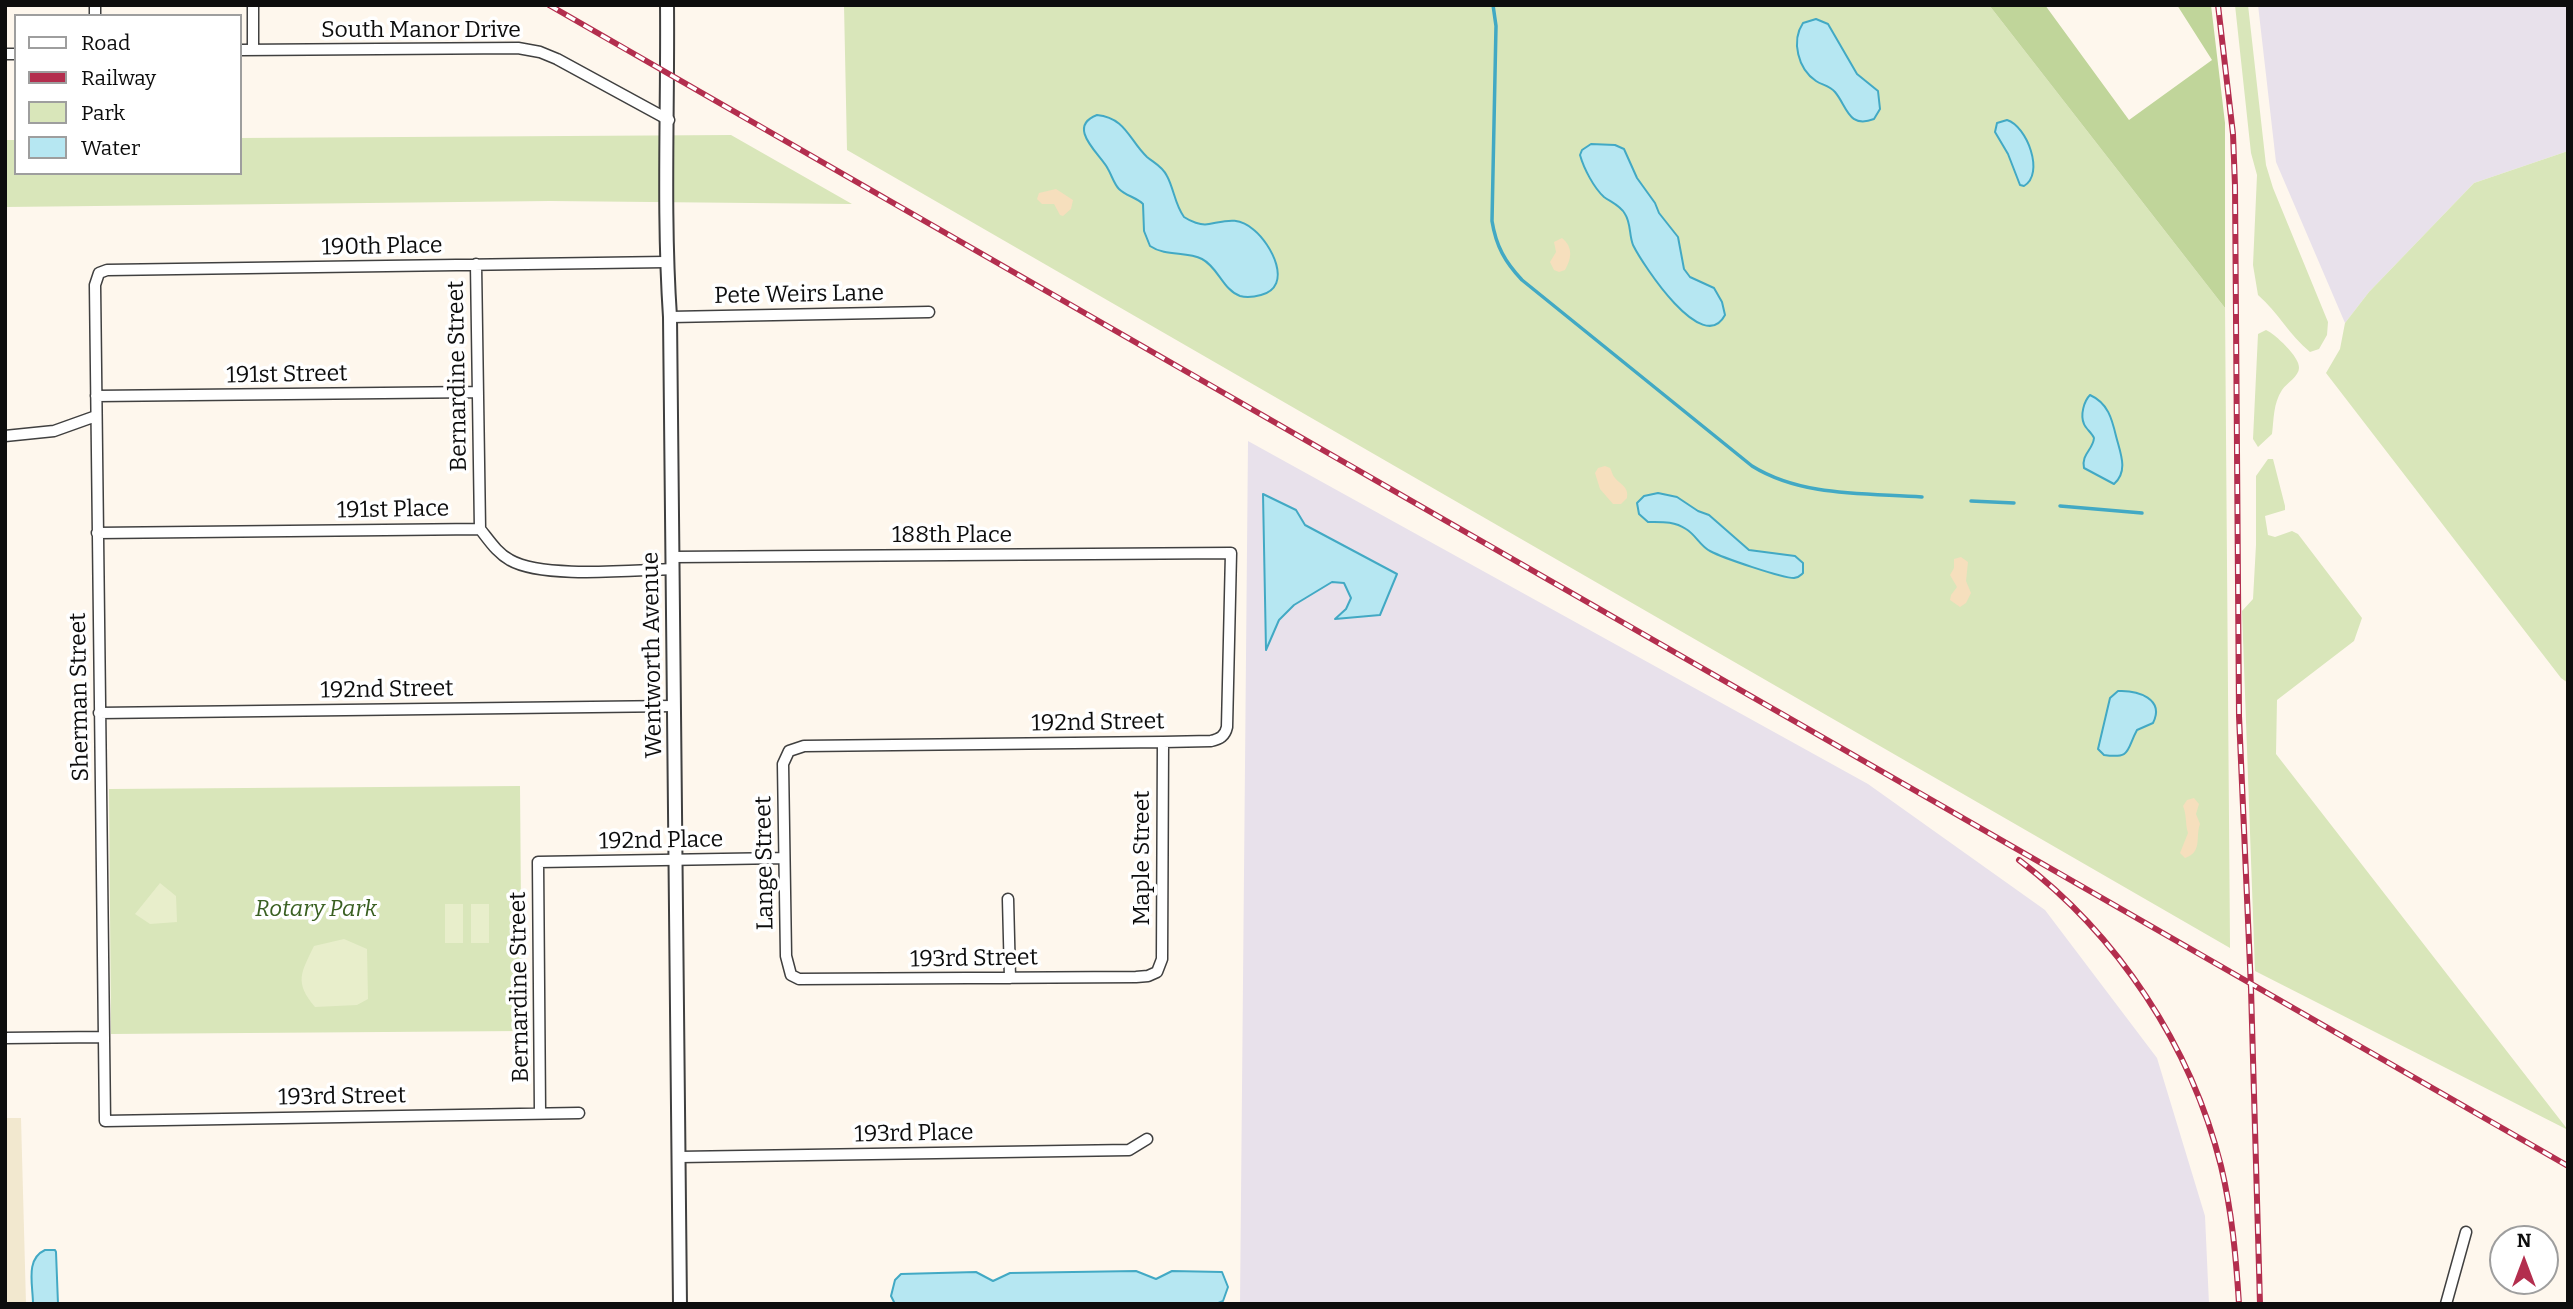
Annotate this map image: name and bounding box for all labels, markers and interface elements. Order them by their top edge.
legend [14,14,242,175]
street label: South Manor Drive [321,17,521,45]
text: Road [81,30,130,56]
text: Railway [81,65,156,91]
text: Park [81,100,125,126]
text: Water [81,135,140,161]
street label: 190th Place [321,232,443,262]
street label: Bernardine Street [443,280,473,472]
street label: Pete Weirs Lane [714,280,884,310]
street label: 191st Street [226,360,348,390]
street label: 191st Place [337,495,449,525]
street label: 188th Place [892,522,1012,550]
street label: Wentworth Avenue [637,552,669,758]
street label: Sherman Street [65,612,95,782]
street label: 192nd Street [320,675,454,705]
street label: 192nd Street [1031,708,1165,738]
street label: Maple Street [1129,790,1157,926]
street label: Lange Street [750,796,780,930]
street label: 192nd Place [599,826,723,856]
street label: Bernardine Street [505,891,535,1083]
park label: Rotary Park [255,896,377,924]
street label: 193rd Street [910,944,1038,974]
street label: 193rd Street [278,1082,406,1112]
street label: 193rd Place [854,1119,974,1149]
north arrow [2489,1225,2559,1295]
text: N [2517,1229,2531,1252]

